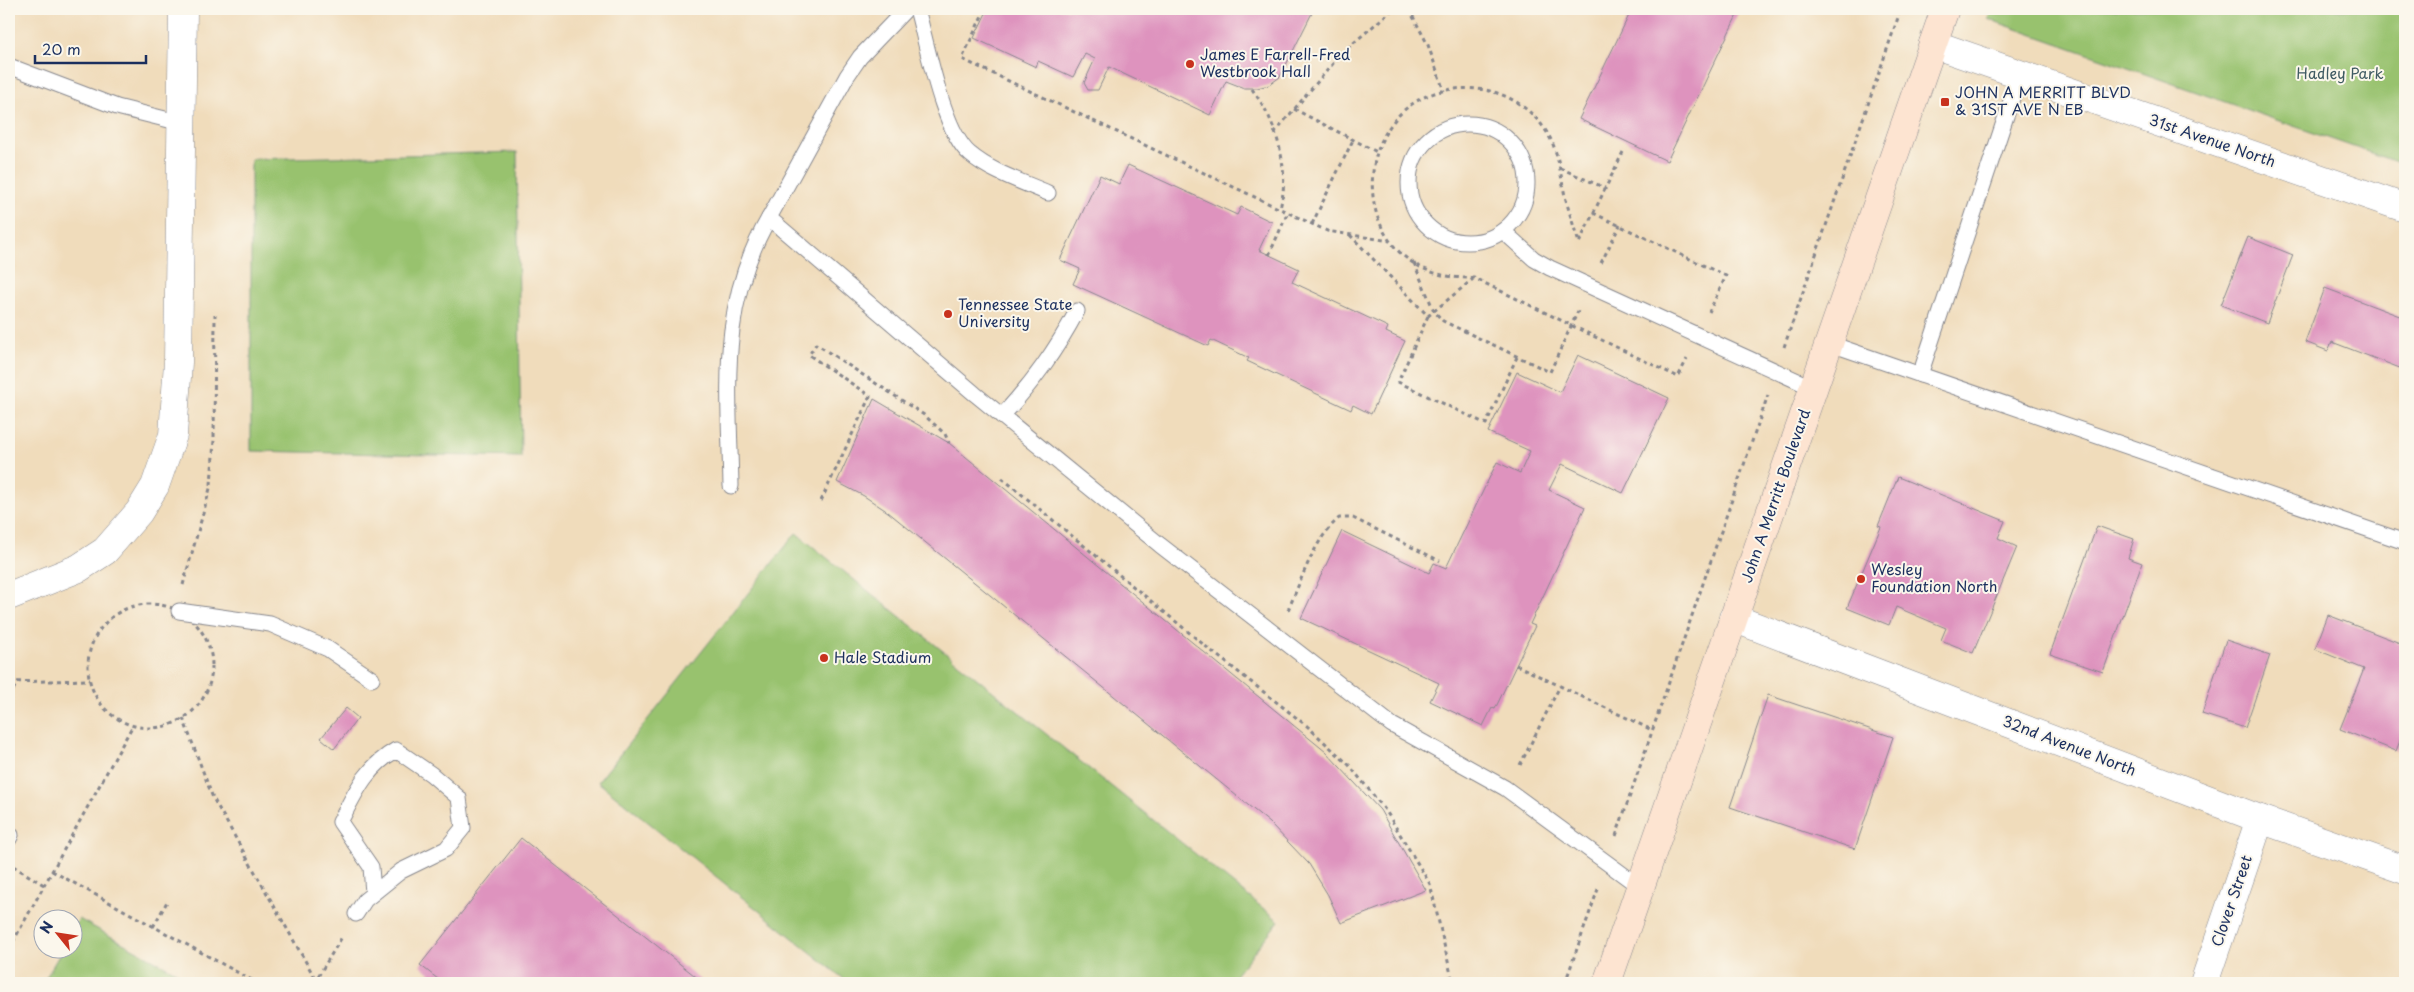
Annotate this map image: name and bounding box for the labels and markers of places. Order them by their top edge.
place label: James E Farrell-Fred Westbrook Hall [1200,42,1350,82]
marker: James E Farrell-Fred Westbrook Hall [1184,58,1196,70]
place label: JOHN A MERRITT BLVD & 31ST AVE N EB [1955,80,2131,120]
marker: JOHN A MERRITT BLVD & 31ST AVE N EB [1939,96,1951,108]
place label: Tennessee State University [958,292,1073,332]
marker: Tennessee State University [942,308,954,320]
place label: Wesley Foundation North [1871,557,1997,597]
marker: Wesley Foundation North [1855,573,1867,585]
place label: Hale Stadium [834,645,931,668]
marker: Hale Stadium [818,652,830,664]

